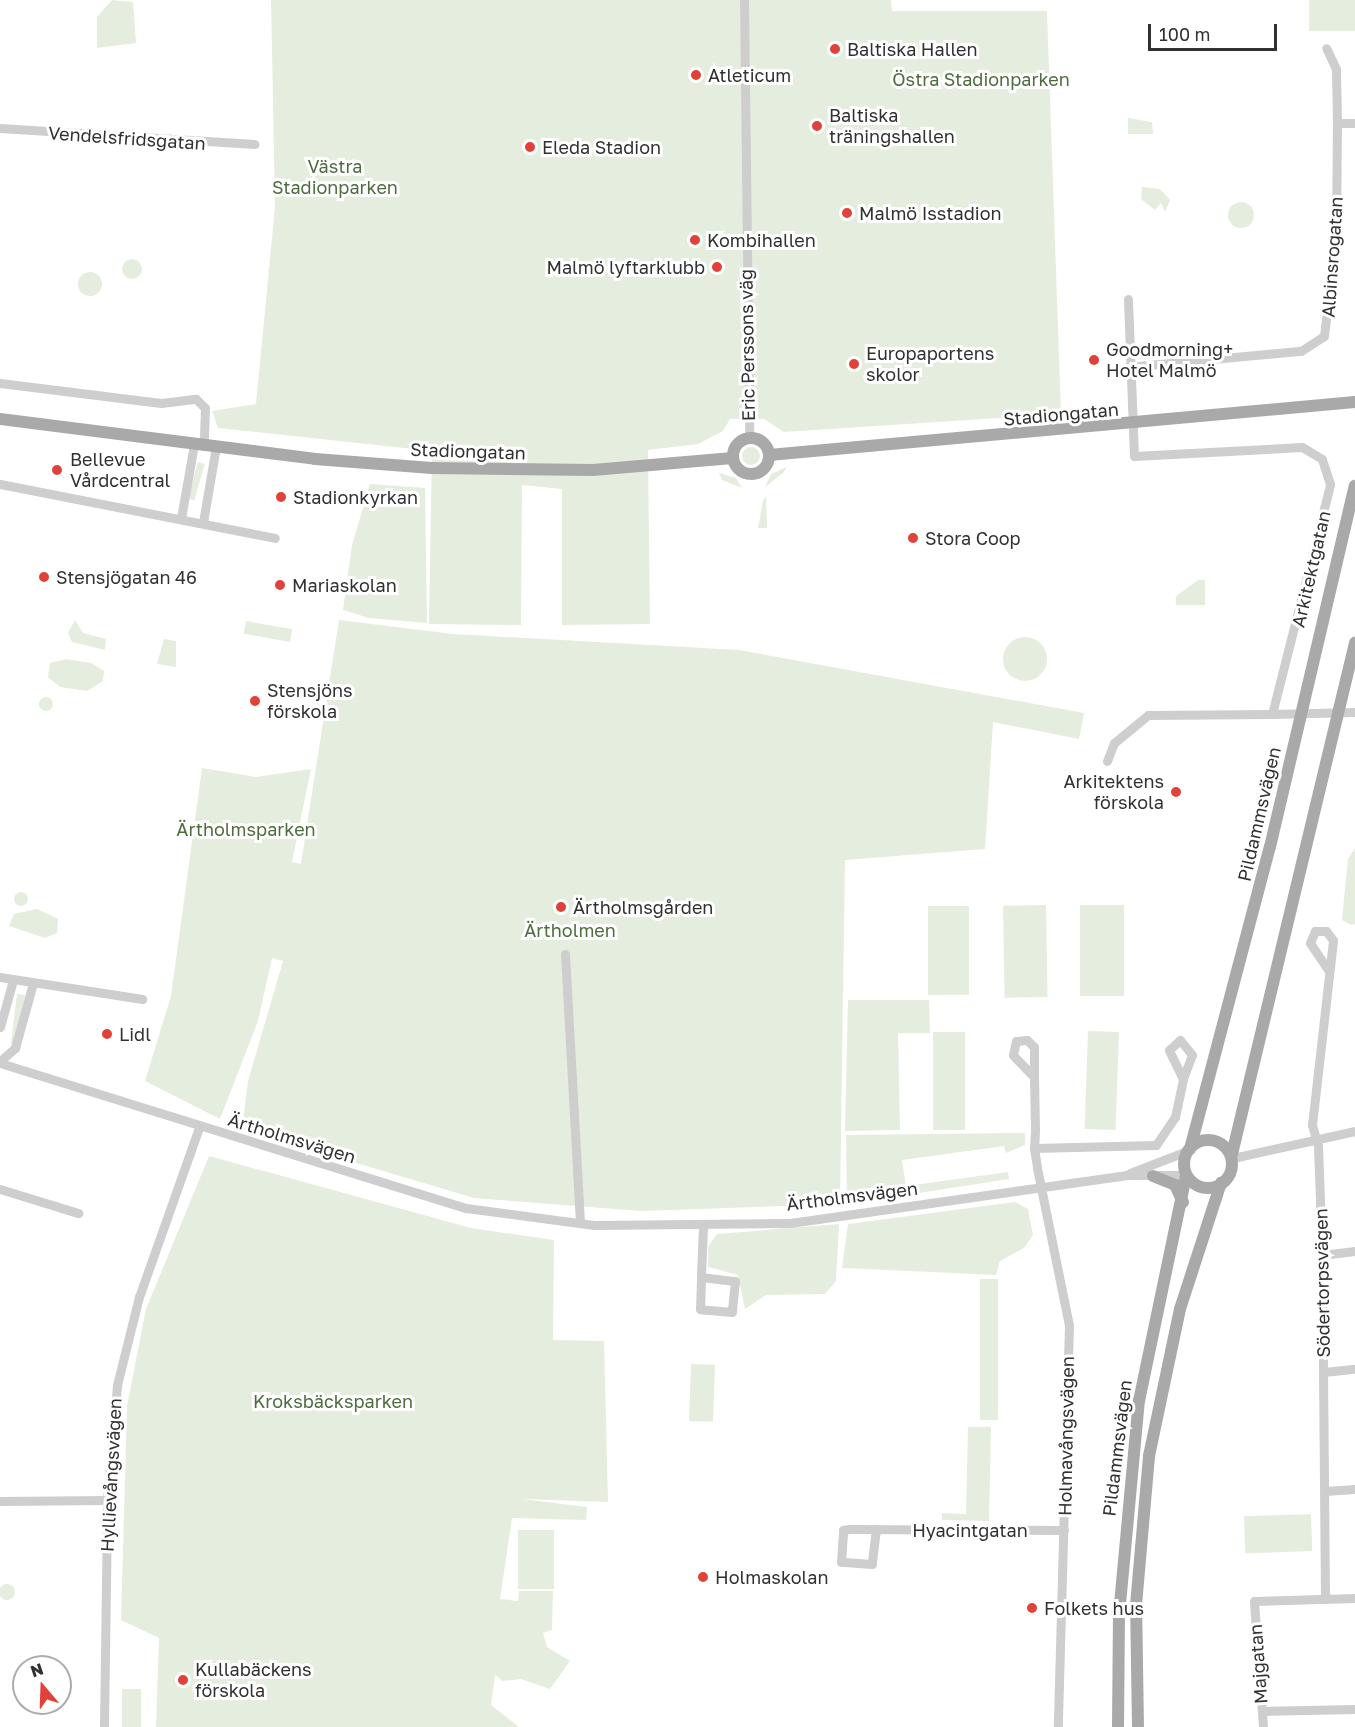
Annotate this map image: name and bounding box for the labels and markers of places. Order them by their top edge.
place label: Baltiska Hallen [847,38,978,60]
marker: Baltiska Hallen [828,42,842,56]
place label: Atleticum [708,64,791,86]
marker: Atleticum [689,68,703,82]
place label: Baltiska träningshallen [829,105,955,148]
marker: Baltiska träningshallen [810,119,824,133]
place label: Eleda Stadion [542,136,661,158]
marker: Eleda Stadion [523,140,537,154]
place label: Malmö Isstadion [859,202,1002,224]
marker: Malmö Isstadion [840,206,854,220]
place label: Kombihallen [707,229,816,251]
marker: Kombihallen [688,233,702,247]
place label: Malmö lyftarklubb [546,256,705,278]
marker: Malmö lyftarklubb [710,260,724,274]
place label: Goodmorning+ Hotel Malmö [1106,339,1233,382]
place label: Europaportens skolor [866,343,994,386]
marker: Goodmorning+ Hotel Malmö [1087,353,1101,367]
marker: Europaportens skolor [847,357,861,371]
place label: Bellevue Vårdcentral [70,449,170,492]
marker: Bellevue Vårdcentral [48,461,66,479]
place label: Stadionkyrkan [293,486,418,508]
marker: Stadionkyrkan [274,490,288,504]
place label: Stora Coop [925,527,1021,549]
marker: Stora Coop [906,531,920,545]
place label: Stensjögatan 46 [56,566,197,588]
marker: Stensjögatan 46 [37,570,51,584]
place label: Mariaskolan [292,574,397,596]
marker: Mariaskolan [273,578,287,592]
place label: Stensjöns förskola [267,680,353,722]
marker: Stensjöns förskola [248,694,262,708]
place label: Arkitektens förskola [1064,771,1164,814]
marker: Arkitektens förskola [1169,785,1183,799]
place label: Ärtholmsgården [573,896,713,918]
marker: Ärtholmsgården [554,900,568,914]
place label: Lidl [119,1023,151,1045]
marker: Lidl [100,1027,114,1041]
place label: Holmaskolan [715,1566,828,1588]
marker: Holmaskolan [696,1570,710,1584]
place label: Folkets hus [1044,1597,1144,1619]
marker: Folkets hus [1025,1601,1039,1615]
place label: Kullabäckens förskola [195,1659,312,1702]
marker: Kullabäckens förskola [176,1673,190,1687]

